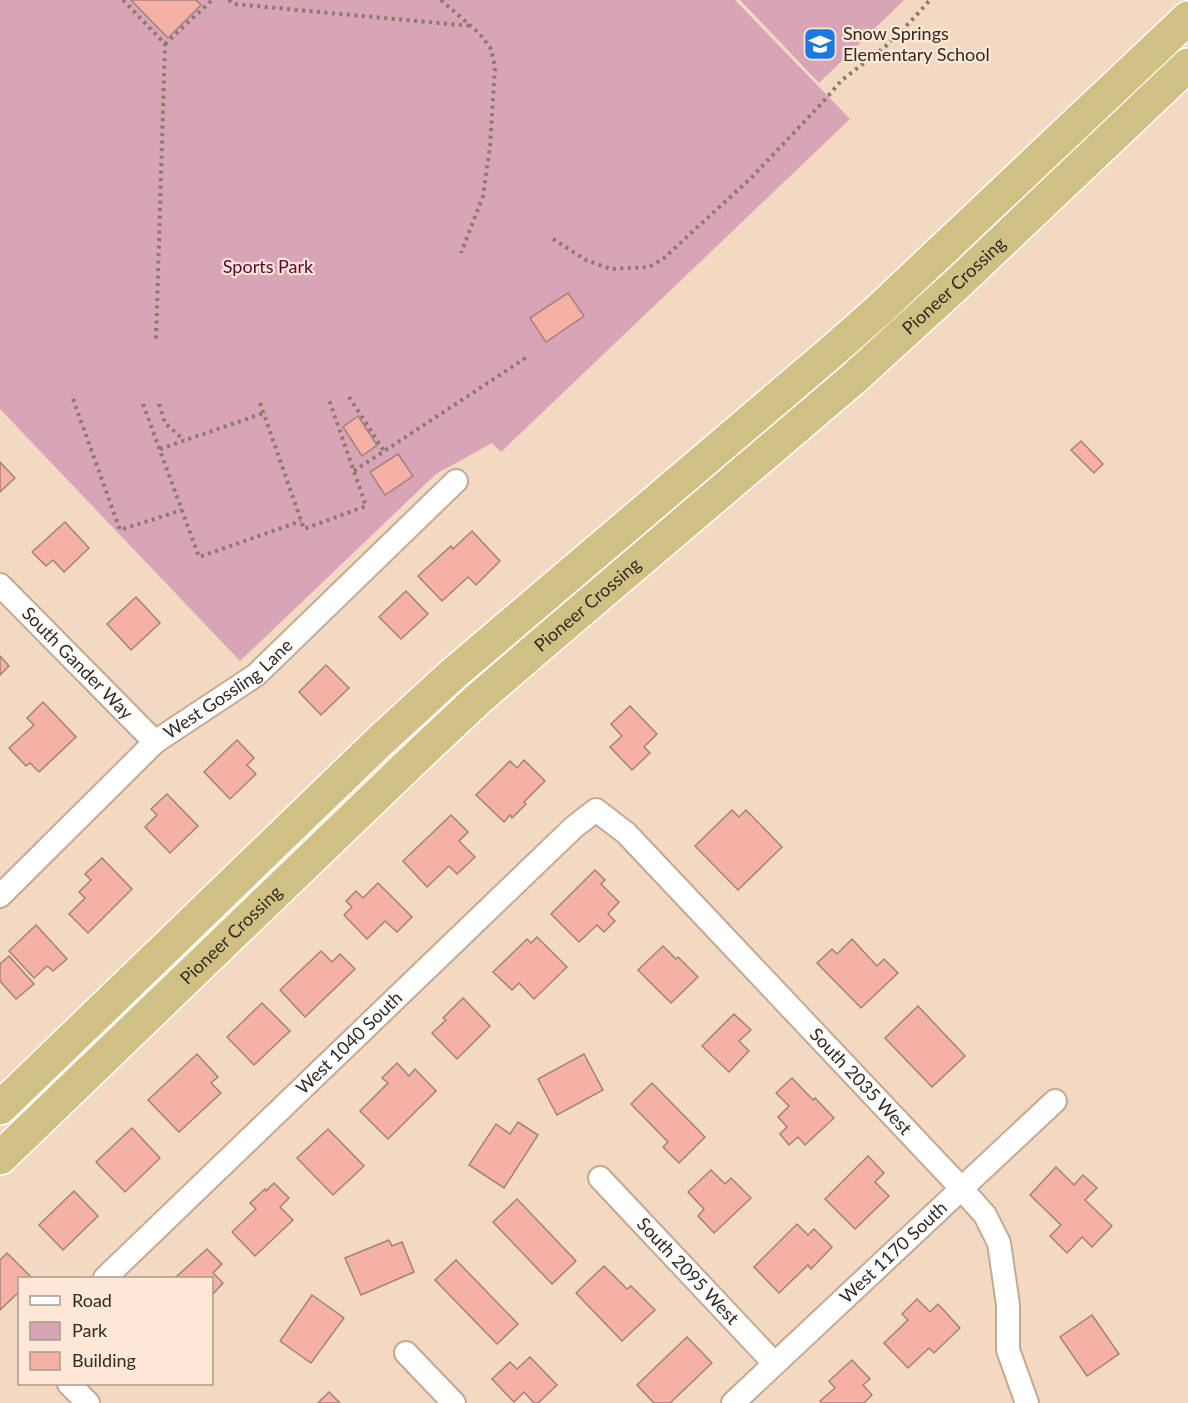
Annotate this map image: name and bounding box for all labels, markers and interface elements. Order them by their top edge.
place label: Snow Springs Elementary School [843,22,990,65]
school or university icon: Snow Springs Elementary School [802,26,838,62]
street label: Pioneer Crossing [897,232,1010,339]
park label: Sports Park [223,255,314,277]
street label: Pioneer Crossing [529,553,645,656]
street label: South Gander Way [18,602,139,724]
street label: West Gossling Lane [159,634,297,743]
street label: Pioneer Crossing [175,881,286,989]
street label: West 1040 South [291,986,406,1098]
street label: South 2035 West [806,1023,917,1139]
street label: West 1170 South [835,1196,951,1307]
street label: South 2095 West [633,1213,744,1329]
legend [18,1277,213,1385]
text: Road [72,1289,112,1311]
text: Park [72,1319,108,1341]
text: Building [72,1349,136,1371]

